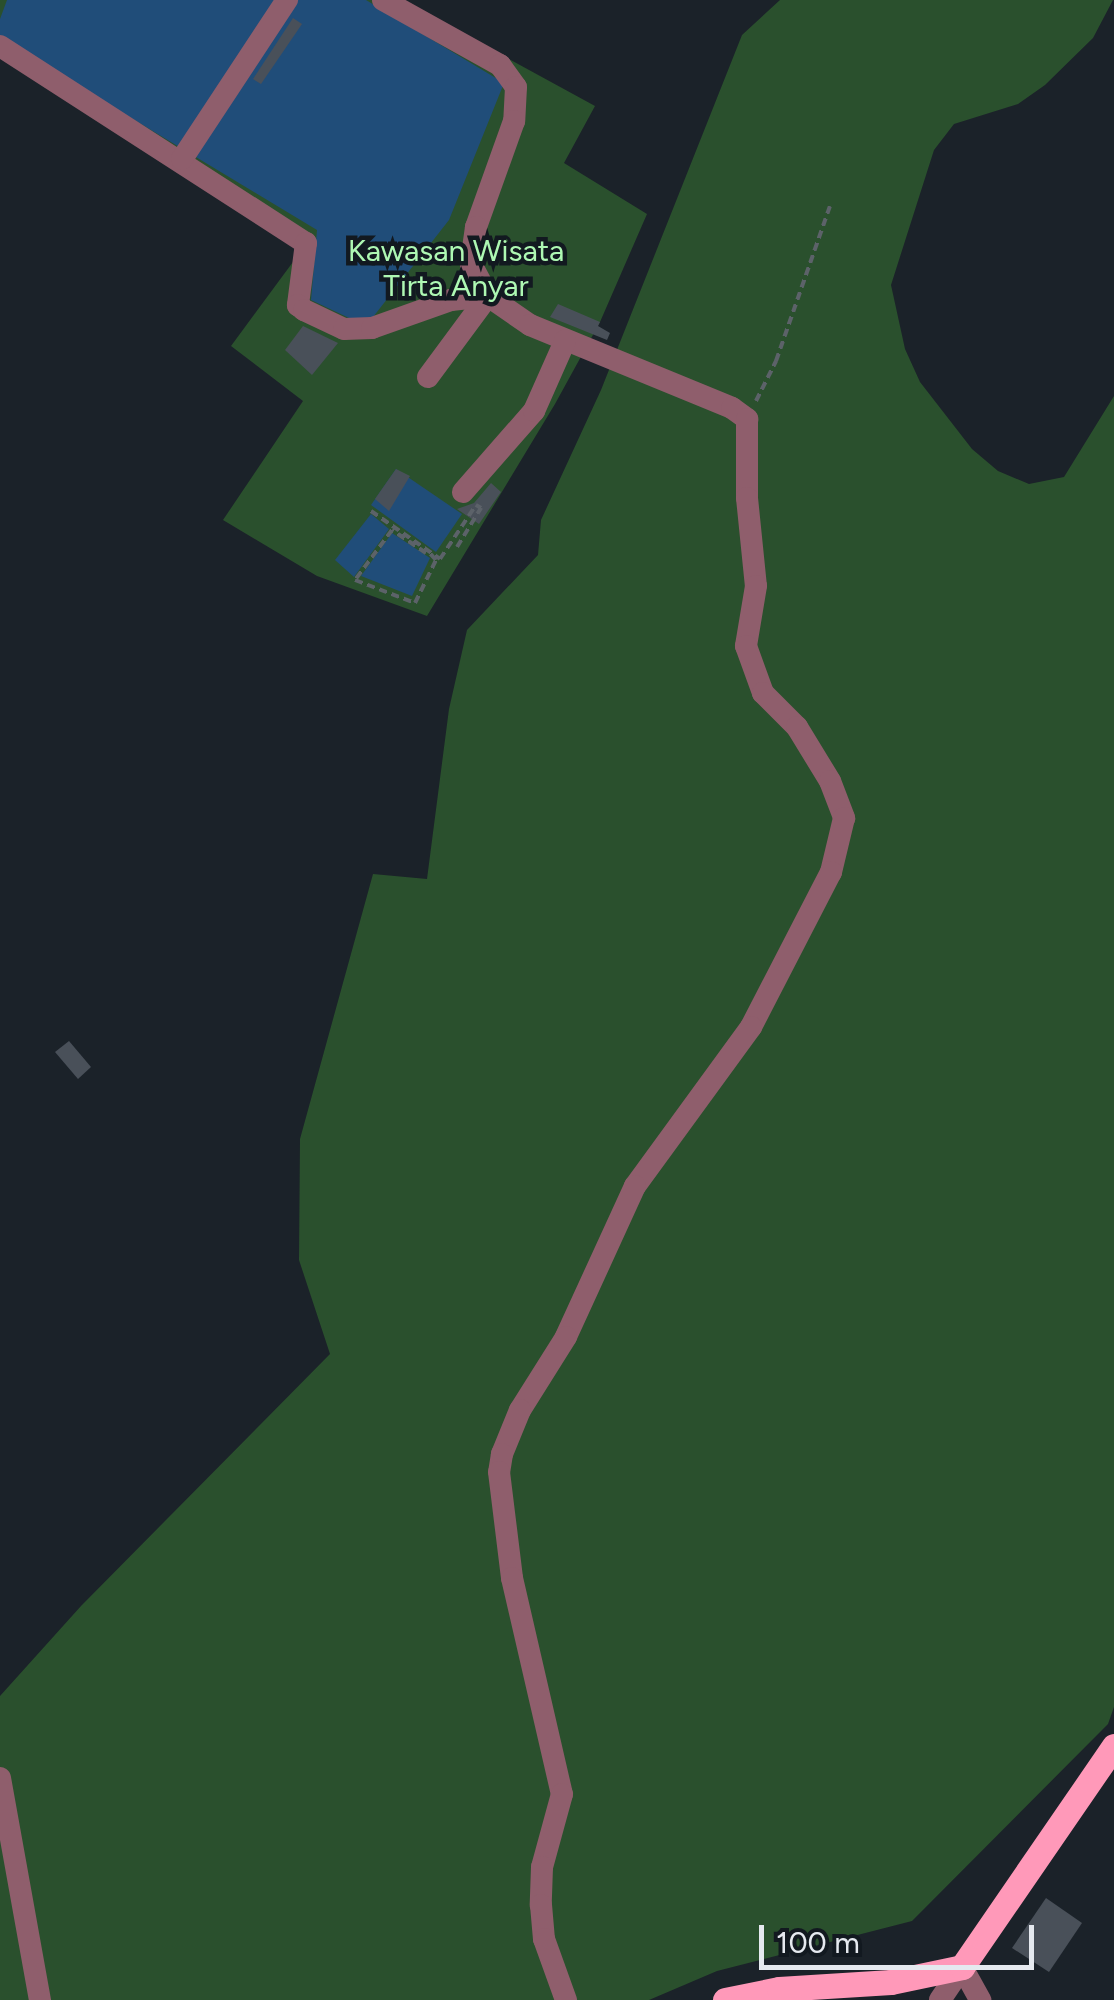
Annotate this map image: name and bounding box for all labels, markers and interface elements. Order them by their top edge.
park label: Kawasan Wisata Tirta Anyar [348,233,564,304]
scale bar [764,1905,1039,1967]
text: 100 m [776,1924,860,1961]

